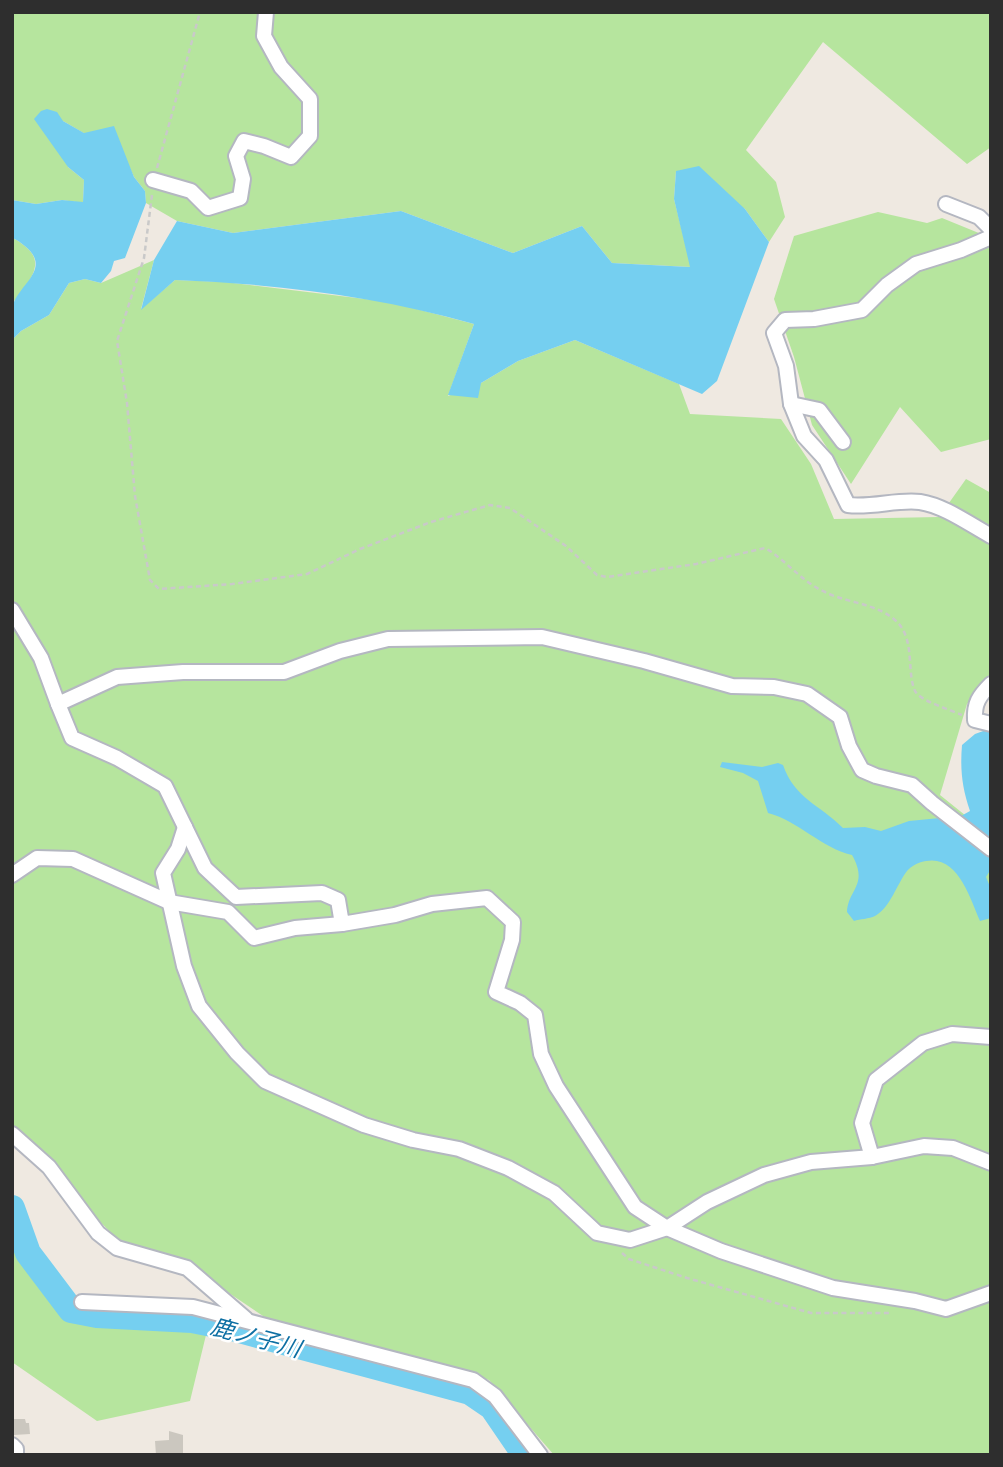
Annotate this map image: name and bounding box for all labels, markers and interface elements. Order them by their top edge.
water label: 鹿ノ子川 [208,1311,307,1364]

